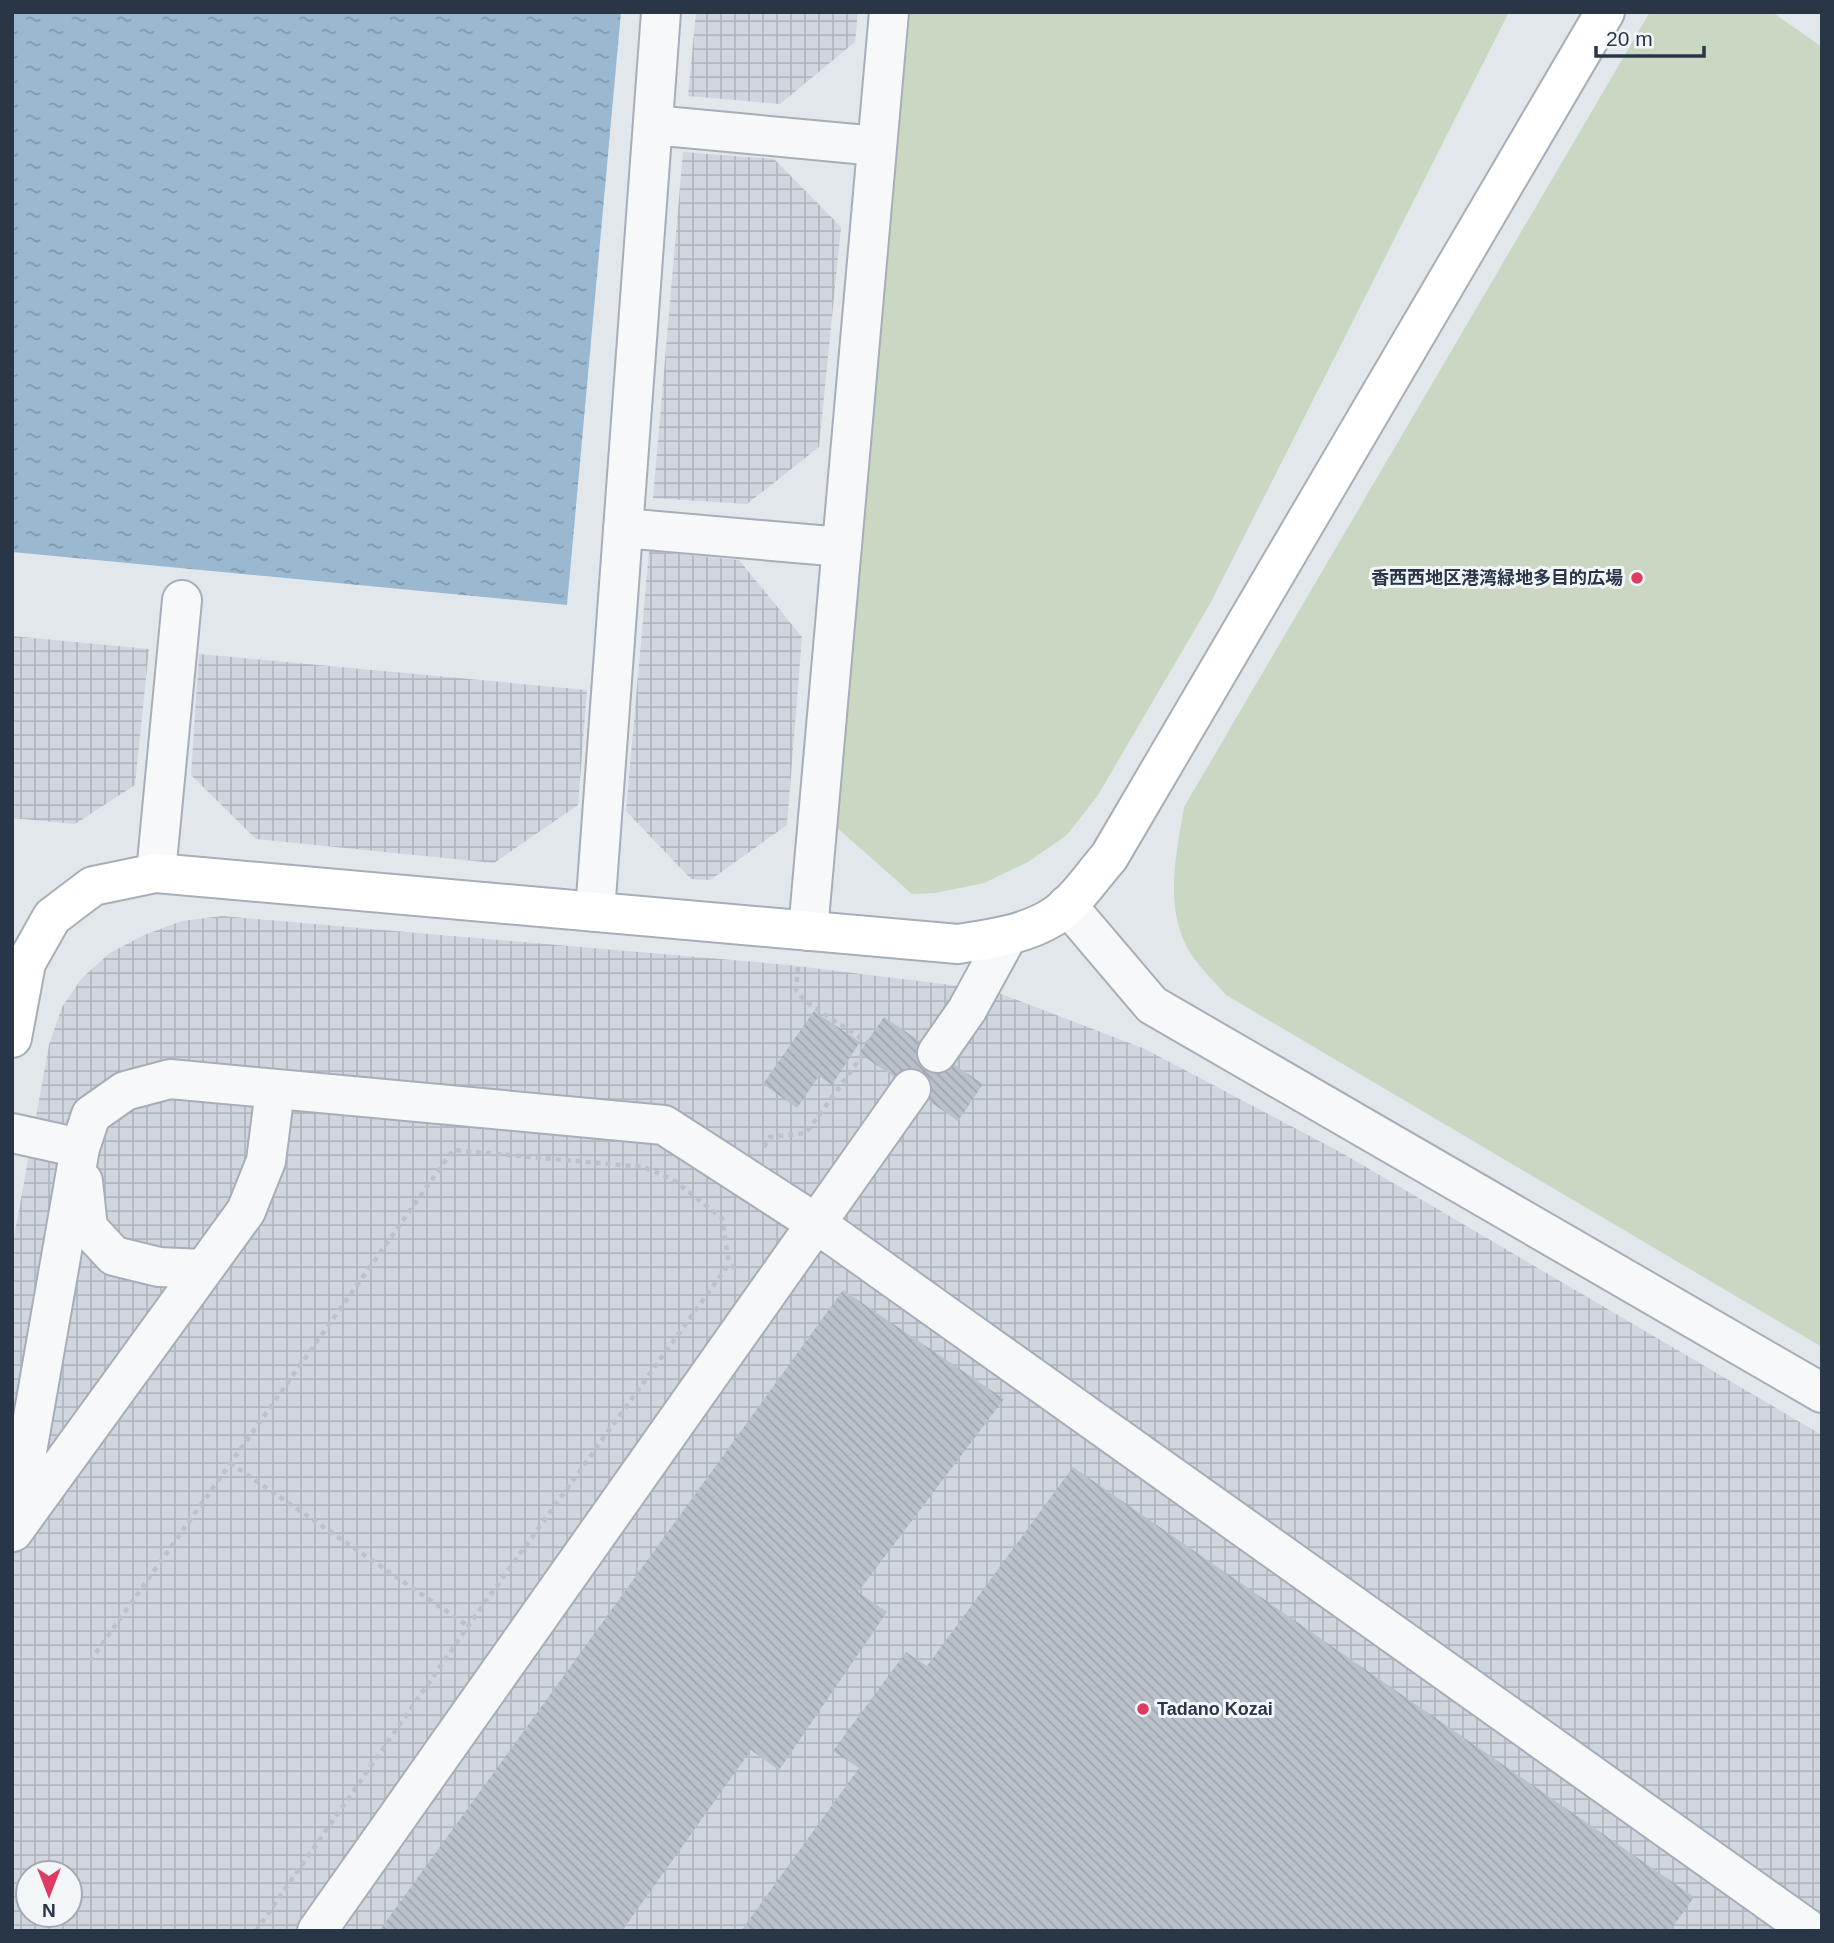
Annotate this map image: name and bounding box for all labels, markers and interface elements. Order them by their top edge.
scale bar [1596,14,1704,58]
text: 20 m [1606,27,1653,50]
place label: 香西西地区港湾緑地多目的広場 [1371,568,1623,588]
marker: 香西西地区港湾緑地多目的広場 [1629,570,1645,586]
place label: Tadano Kozai [1157,1699,1273,1719]
marker: Tadano Kozai [1135,1701,1151,1717]
north arrow [14,1859,84,1929]
text: N [42,1900,56,1921]

